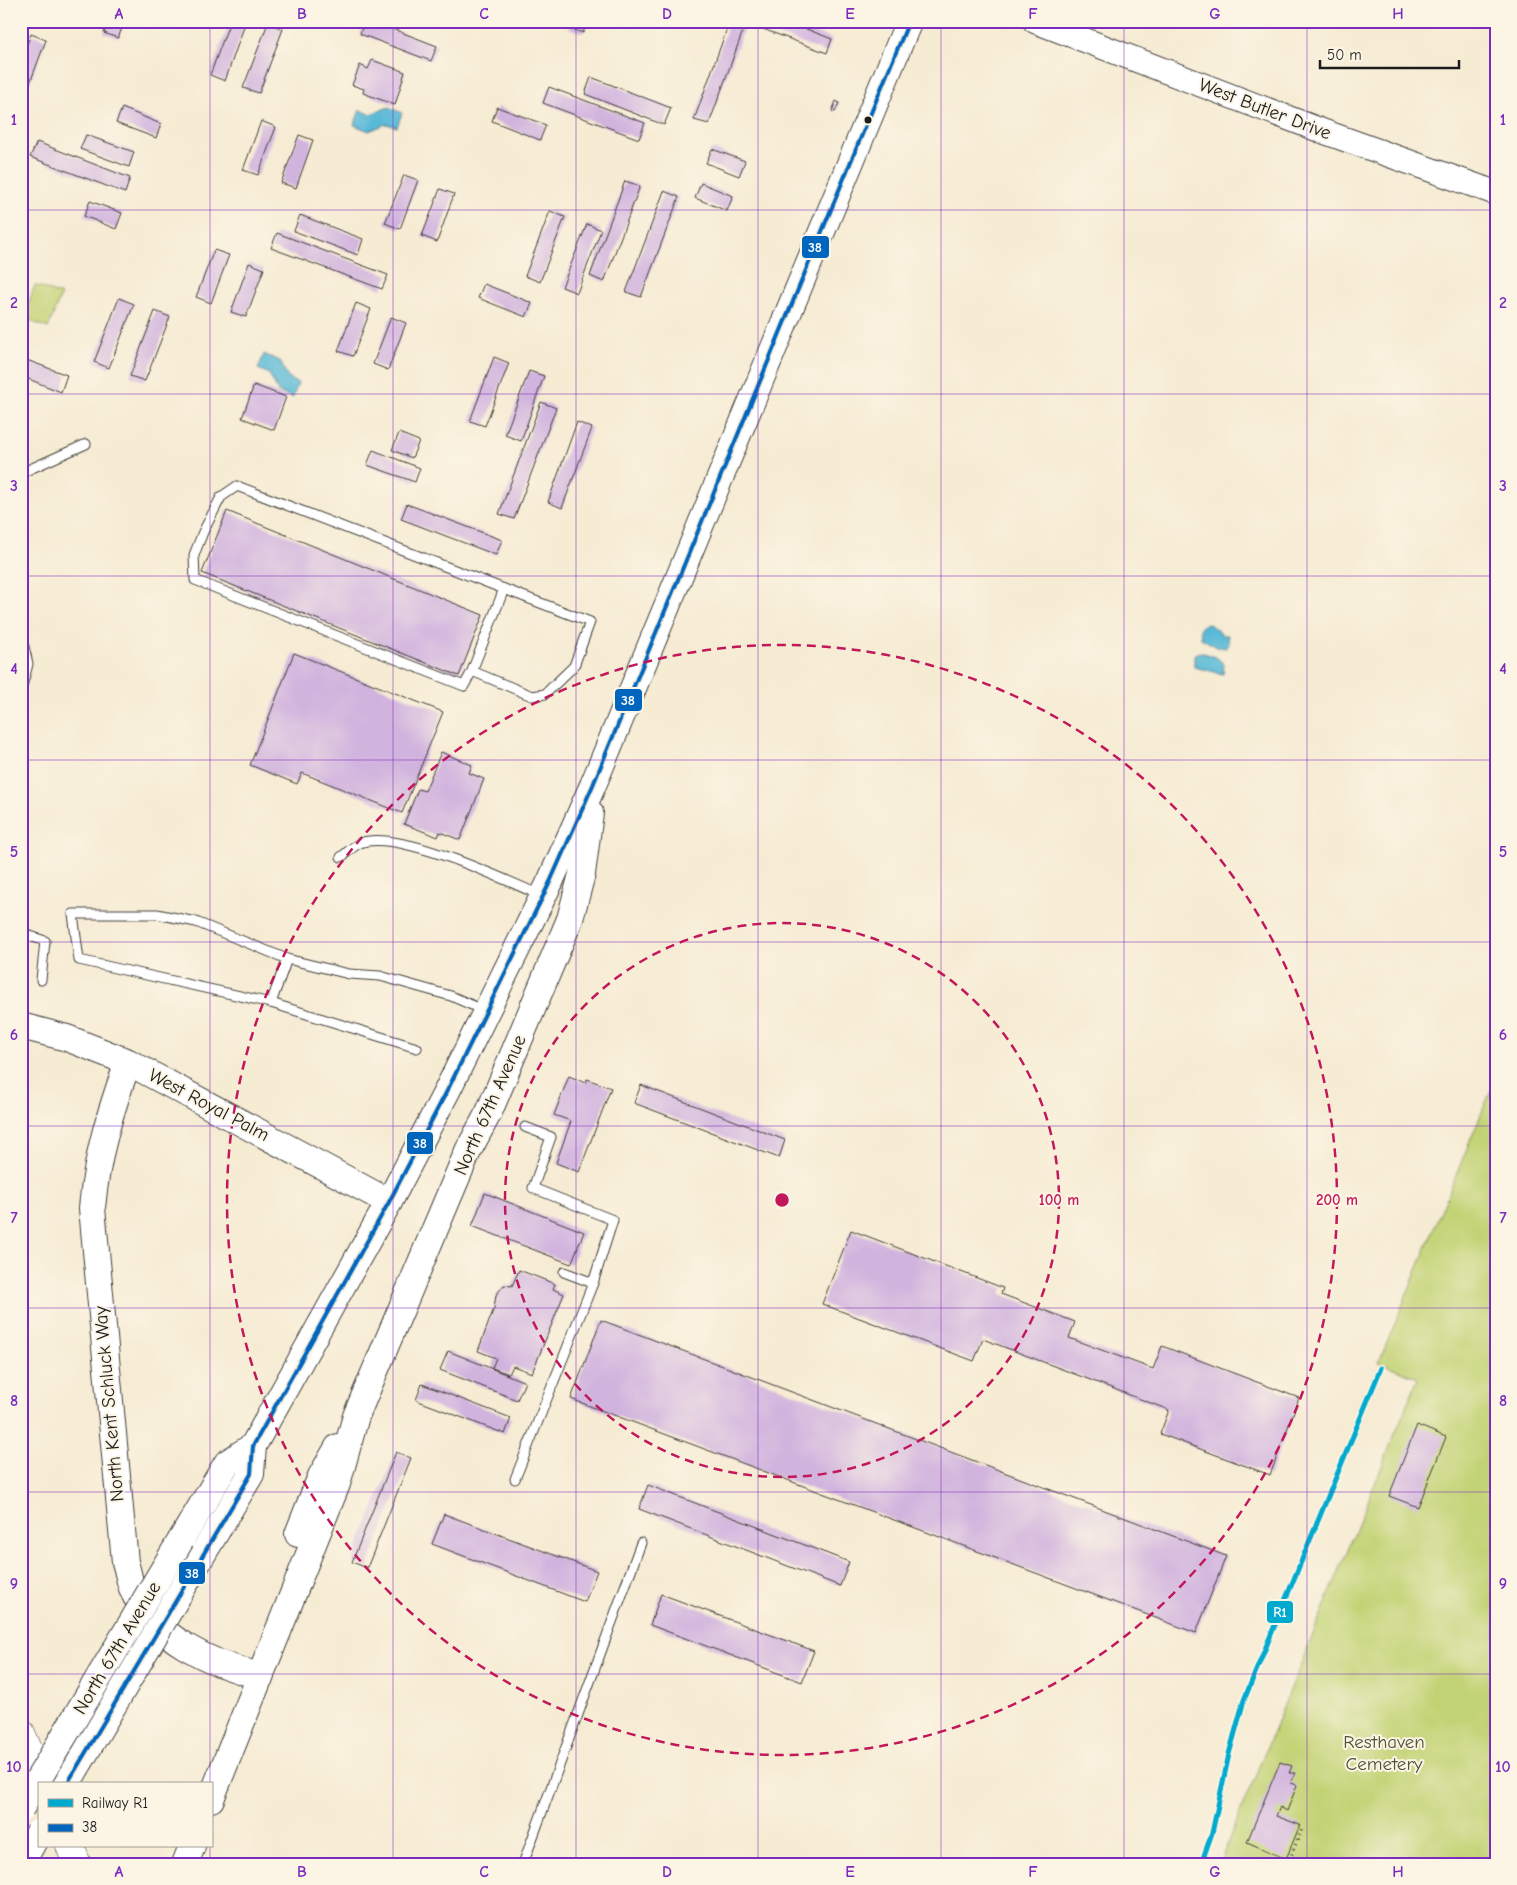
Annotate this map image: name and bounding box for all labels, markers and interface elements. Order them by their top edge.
text: A [115,5,124,23]
text: B [297,5,307,23]
text: C [479,5,489,23]
text: D [662,5,672,23]
text: E [845,5,855,23]
text: F [1028,5,1038,23]
text: G [1209,5,1221,23]
text: H [1392,5,1404,23]
scale bar [1320,38,1458,70]
text: 50 m [1327,46,1362,64]
street label: West Butler Drive [1196,74,1334,144]
text: 1 [11,111,17,129]
text: 1 [1500,111,1506,129]
unlabelled marker [863,115,873,125]
line badge: 38 [801,235,830,259]
text: 38 [808,239,822,256]
text: 2 [10,294,18,312]
text: 2 [1499,294,1507,312]
text: 3 [10,477,18,495]
text: 3 [1499,477,1507,495]
text: 4 [10,660,18,678]
text: 4 [1499,660,1507,678]
line badge: 38 [614,688,643,712]
text: 38 [621,692,635,709]
text: 5 [10,843,18,861]
text: 5 [1499,843,1507,861]
text: 6 [10,1026,18,1044]
text: 6 [1499,1026,1507,1044]
street label: North 67th Avenue [449,1031,531,1179]
street label: West Royal Palm [145,1064,273,1146]
line badge: 38 [406,1131,434,1155]
text: 38 [413,1135,427,1152]
centre of rings [773,1191,791,1209]
text: 100 m [1039,1191,1079,1209]
text: 200 m [1316,1191,1358,1209]
text: 7 [10,1209,18,1227]
text: 7 [1499,1209,1507,1227]
street label: North Kent Schluck Way [89,1305,129,1503]
text: 8 [10,1392,18,1410]
text: 8 [1499,1392,1507,1410]
line badge: 38 [178,1561,206,1585]
text: 38 [185,1565,199,1582]
text: 9 [10,1575,18,1593]
text: 9 [1499,1575,1507,1593]
street label: North 67th Avenue [69,1578,165,1718]
line badge: R1 [1266,1600,1294,1624]
text: R1 [1273,1604,1287,1621]
park label: Resthaven Cemetery [1343,1731,1425,1775]
text: 10 [6,1758,22,1776]
text: 10 [1495,1758,1511,1776]
legend [38,1782,212,1848]
text: Railway R1 [82,1794,148,1812]
text: 38 [82,1818,97,1836]
text: A [115,1863,124,1881]
text: B [297,1863,307,1881]
text: C [479,1863,489,1881]
text: D [662,1863,672,1881]
text: E [845,1863,855,1881]
text: F [1028,1863,1038,1881]
text: G [1209,1863,1221,1881]
text: H [1392,1863,1404,1881]

